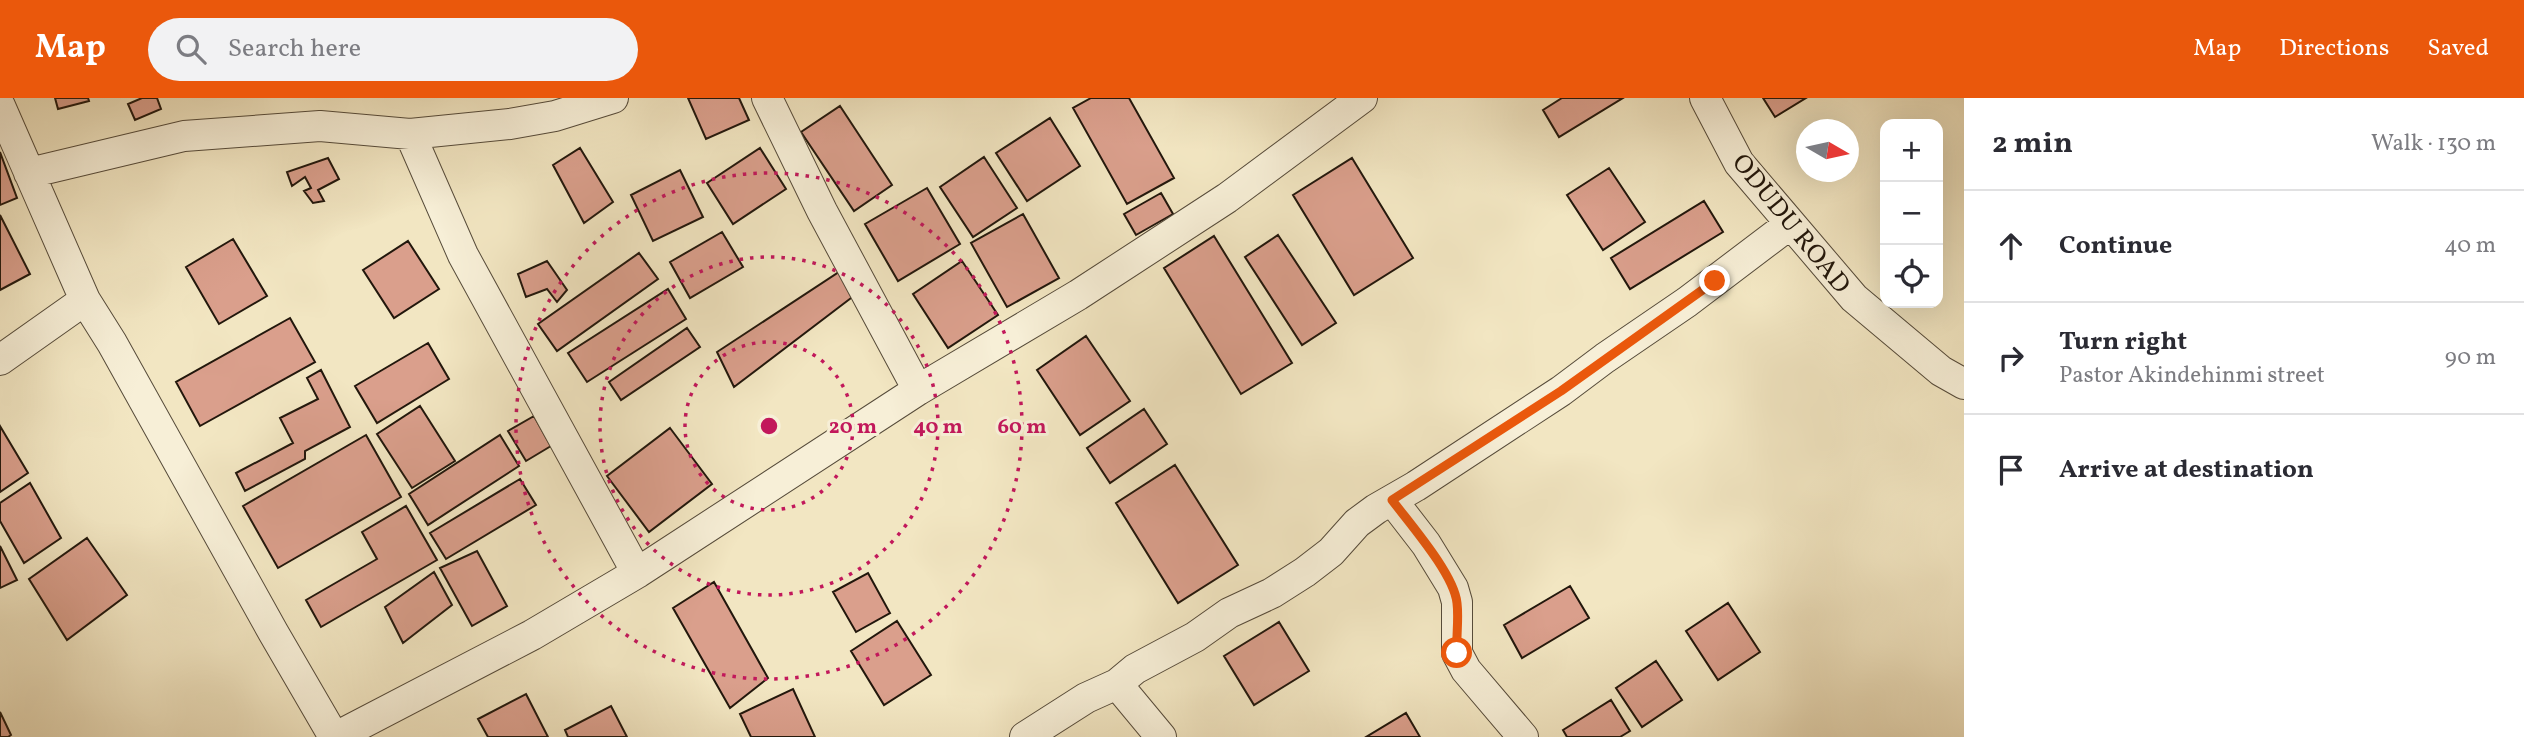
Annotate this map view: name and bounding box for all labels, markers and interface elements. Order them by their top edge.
search box [148,18,638,81]
text: Map [35,26,106,72]
icon: search [172,30,210,68]
text: Search here [228,31,361,67]
text: Map [2193,32,2241,66]
text: Directions [2279,32,2389,66]
text: Saved [2427,32,2489,66]
north arrow [1796,119,1859,182]
map controls [1880,119,1943,308]
button: + [1880,119,1943,182]
text: 2 min [1992,123,2073,165]
text: Walk · 130 m [2371,128,2496,160]
street label: ODUDU ROAD [1723,147,1858,302]
button: − [1880,182,1943,245]
icon: ahead [1992,227,2030,265]
text: Continue [2059,228,2172,264]
text: 40 m [2444,230,2496,262]
button: locate [1880,245,1943,308]
route end [1699,265,1730,296]
text: Turn right [2059,324,2187,360]
icon: right [1992,339,2030,377]
text: 90 m [2445,342,2496,374]
text: Pastor Akindehinmi street [2059,360,2325,392]
text: 20 m [829,413,877,442]
text: 40 m [913,413,963,442]
text: 60 m [998,413,1046,442]
centre of rings [757,414,781,438]
icon: arrive [1992,451,2030,489]
text: Arrive at destination [2059,452,2314,488]
route start [1441,637,1472,668]

